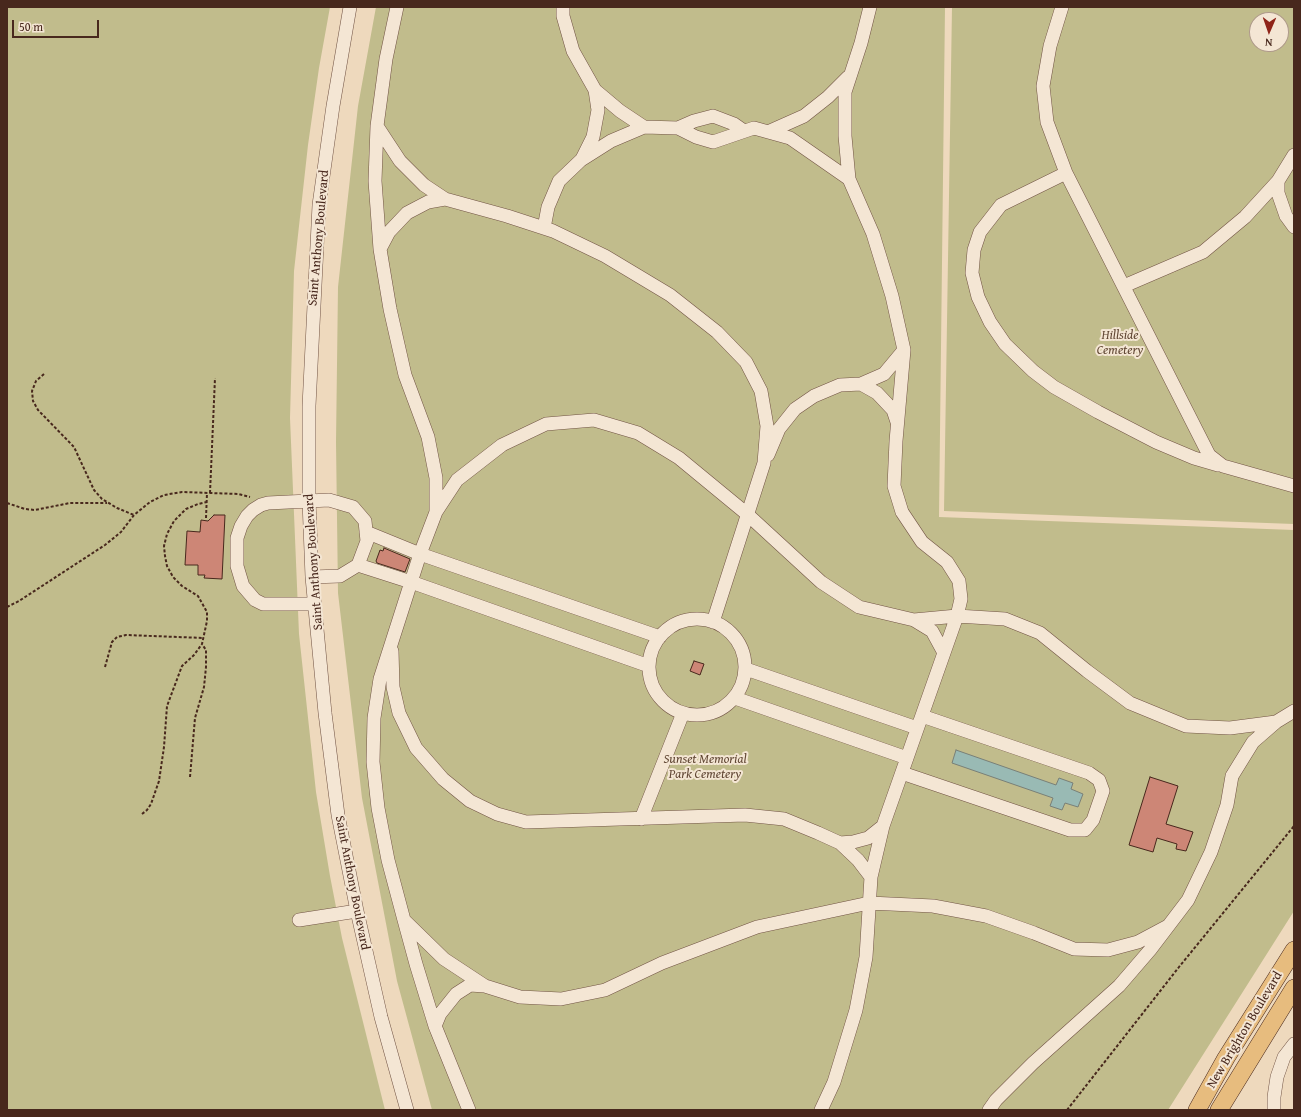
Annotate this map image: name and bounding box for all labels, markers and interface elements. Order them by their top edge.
scale bar [14,12,101,38]
north arrow [1249,12,1289,52]
text: 50 m [19,18,43,35]
text: N [1265,35,1273,51]
street label: Saint Anthony Boulevard [305,169,333,307]
park label: Hillside Cemetery [1097,328,1143,359]
street label: Saint Anthony Boulevard [301,493,327,631]
park label: Sunset Memorial Park Cemetery [663,752,747,783]
street label: Saint Anthony Boulevard [331,814,373,952]
street label: New Brighton Boulevard [1204,969,1286,1091]

